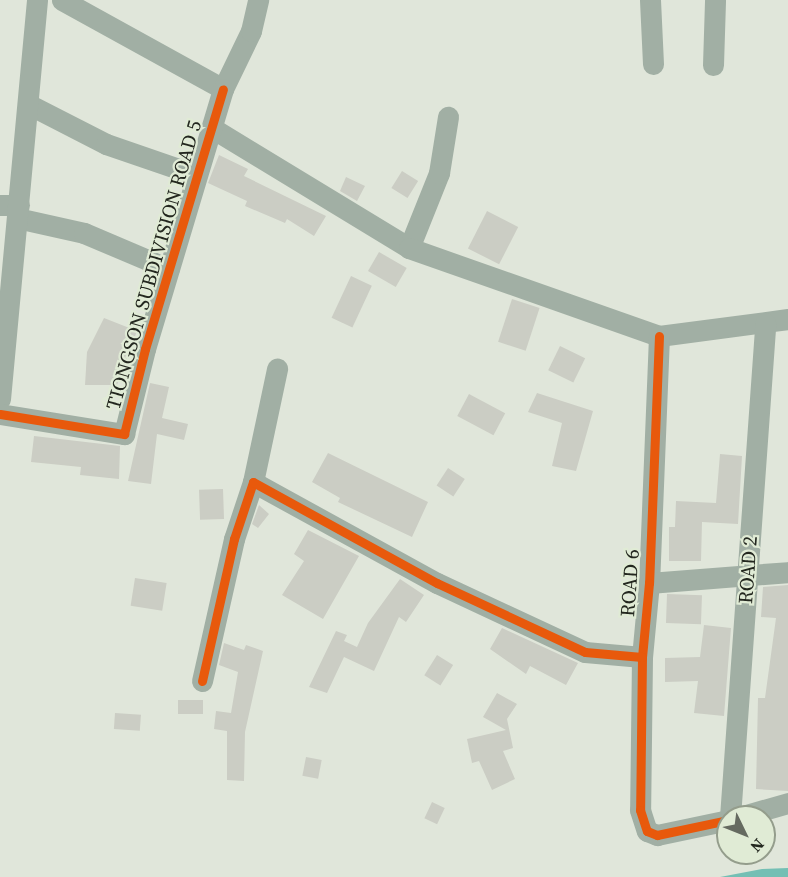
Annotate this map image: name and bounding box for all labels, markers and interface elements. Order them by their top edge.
street label: TIONGSON SUBDIVISION ROAD 5 [101,118,207,412]
street label: ROAD 2 [734,535,762,605]
street label: ROAD 6 [616,548,644,618]
north arrow [716,805,776,865]
text: N [746,834,770,858]

